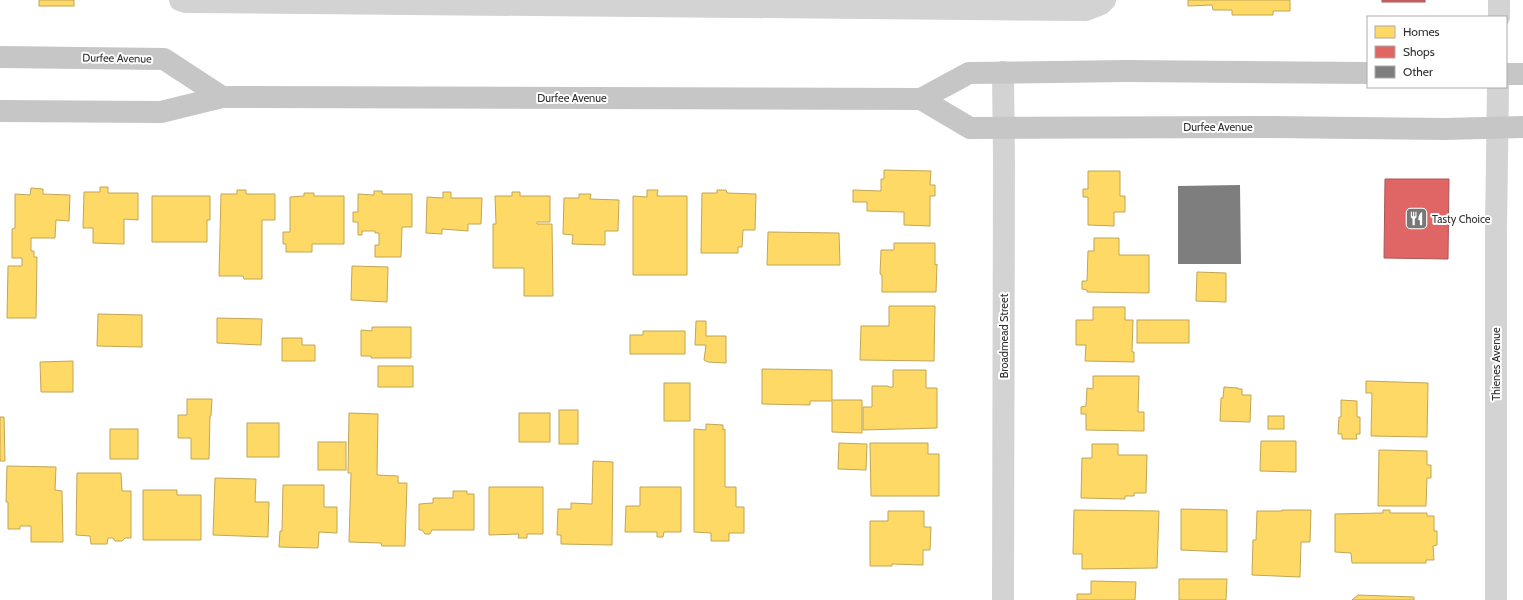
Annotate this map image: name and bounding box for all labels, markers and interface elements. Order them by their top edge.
legend [1367,16,1507,88]
text: Homes [1403,24,1440,39]
text: Shops [1403,44,1435,59]
street label: Durfee Avenue [82,50,152,66]
text: Other [1403,64,1433,79]
street label: Durfee Avenue [537,91,607,105]
street label: Durfee Avenue [1183,120,1253,134]
restaurant icon: Tasty Choice [1404,206,1430,232]
place label: Tasty Choice [1432,212,1491,226]
street label: Broadmead Street [997,293,1011,378]
street label: Thienes Avenue [1489,327,1503,401]

